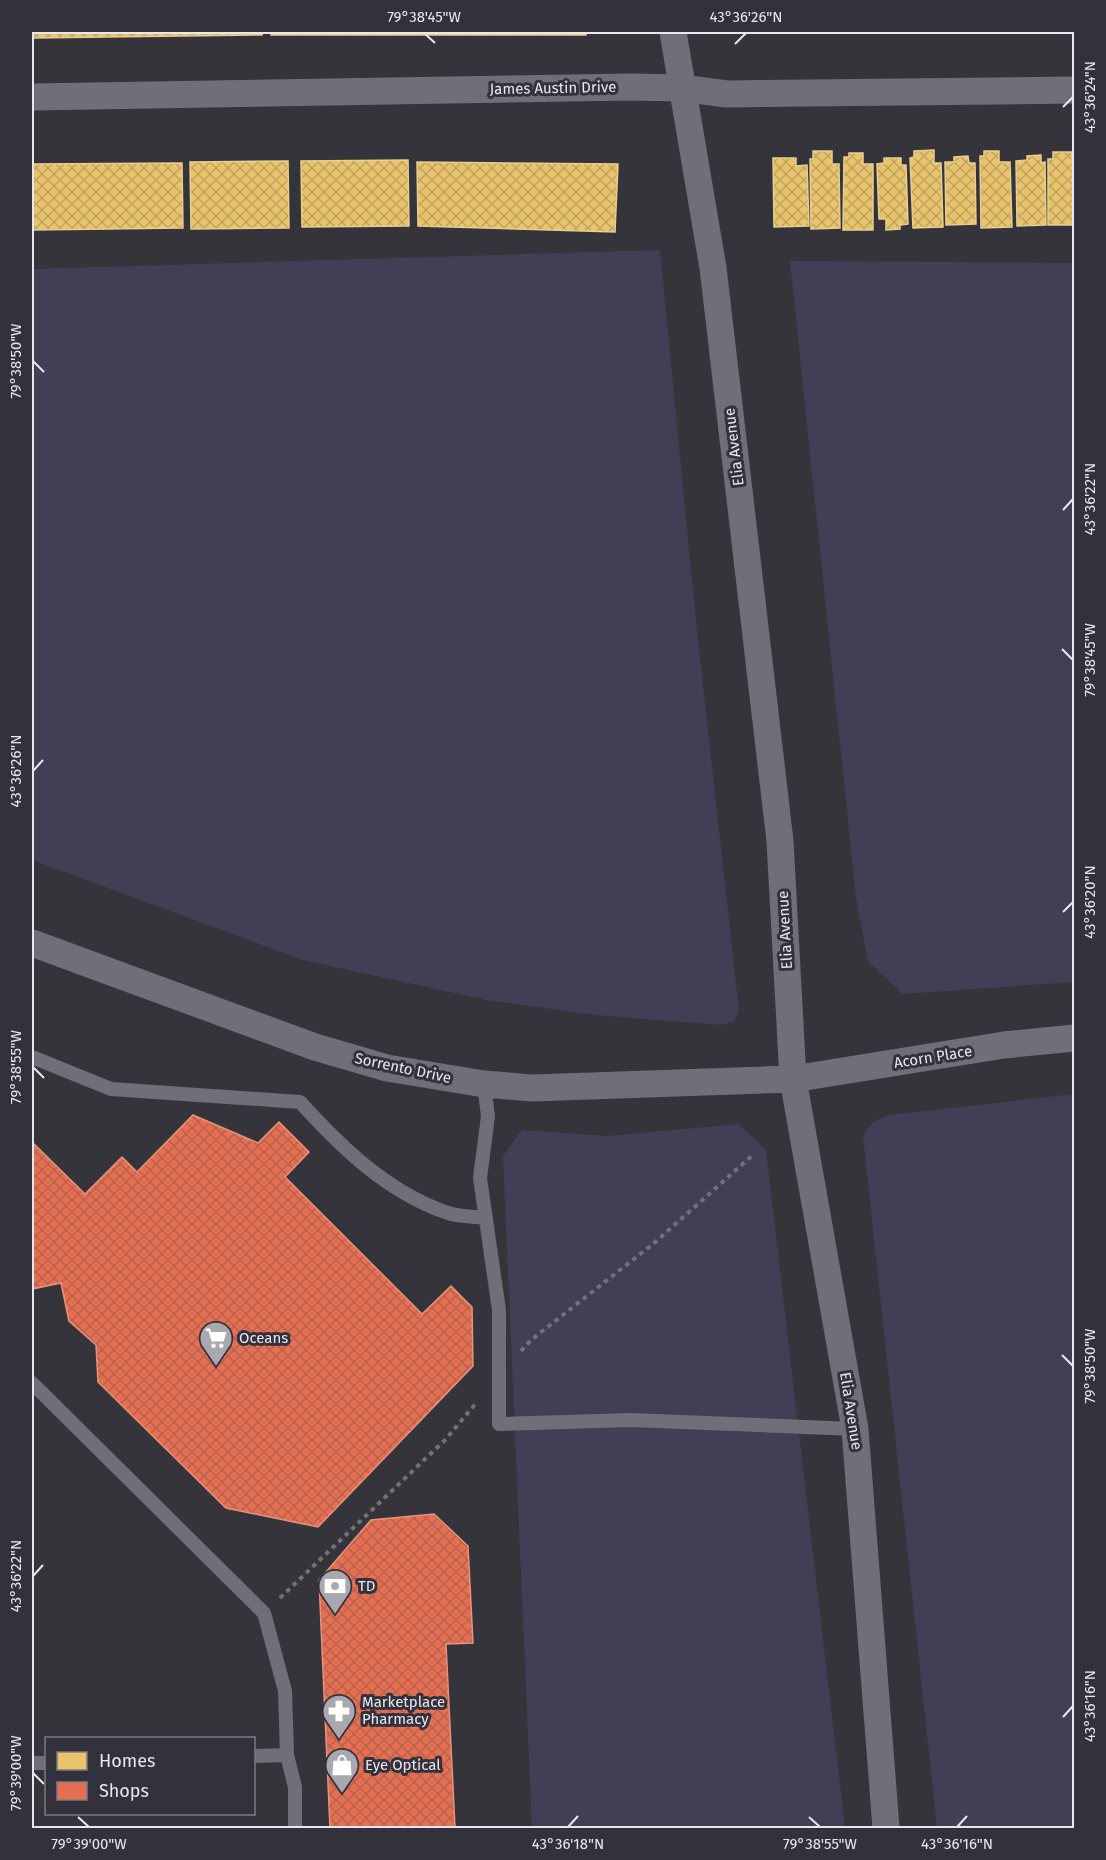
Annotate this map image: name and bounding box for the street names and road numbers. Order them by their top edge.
street label: James Austin Drive [490,78,616,98]
street label: Elia Avenue [720,407,748,487]
street label: Elia Avenue [774,890,796,970]
street label: Acorn Place [893,1042,973,1072]
street label: Sorrento Drive [353,1049,453,1087]
street label: Elia Avenue [836,1371,866,1451]

